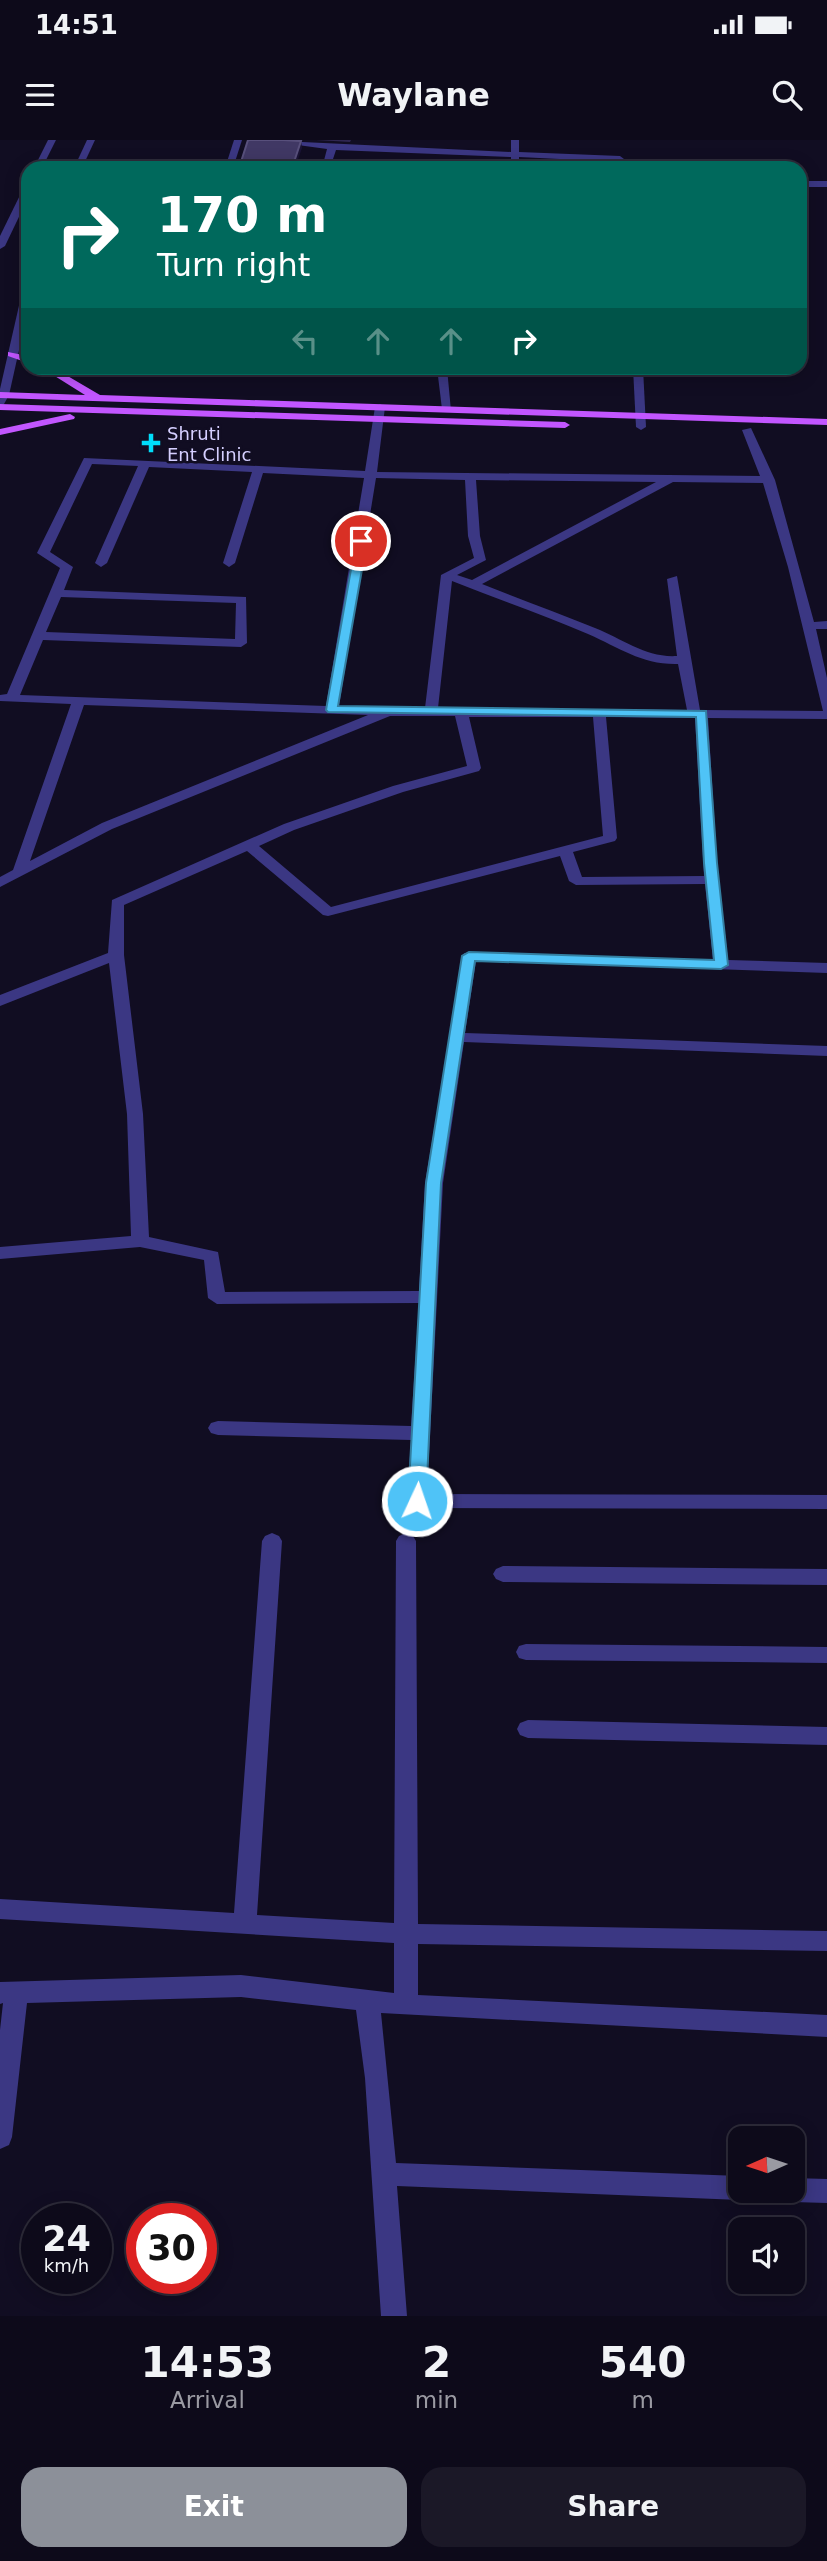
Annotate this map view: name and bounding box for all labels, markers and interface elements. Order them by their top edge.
text: 14:51 [35,10,118,40]
icon: menu [21,76,59,114]
text: Waylane [337,76,490,114]
icon: search [768,76,806,114]
text: 170 m [157,187,327,244]
icon: right [42,189,133,280]
text: Turn right [157,246,310,284]
icon: left [286,322,324,360]
icon: ahead [359,322,397,360]
icon: ahead [432,322,470,360]
icon: right [505,322,543,360]
place label: Shruti Ent Clinic [167,423,251,465]
marker: Shruti Ent Clinic [141,433,161,453]
pin [331,511,391,571]
icon: arrive [342,522,380,560]
position arrow [380,1464,454,1538]
north arrow [728,2126,805,2203]
map controls [728,2126,805,2294]
speed limit sign: 30 [126,2203,217,2294]
button: sound [728,2217,805,2294]
text: 24 [42,2219,91,2259]
text: km/h [44,2255,89,2276]
text: 14:53 [141,2338,274,2387]
text: 2 [422,2338,451,2387]
text: 540 [599,2338,686,2387]
text: Arrival [170,2387,245,2413]
text: min [415,2387,458,2413]
text: m [631,2387,654,2413]
button: Exit [21,2467,407,2547]
button: Share [421,2467,806,2547]

